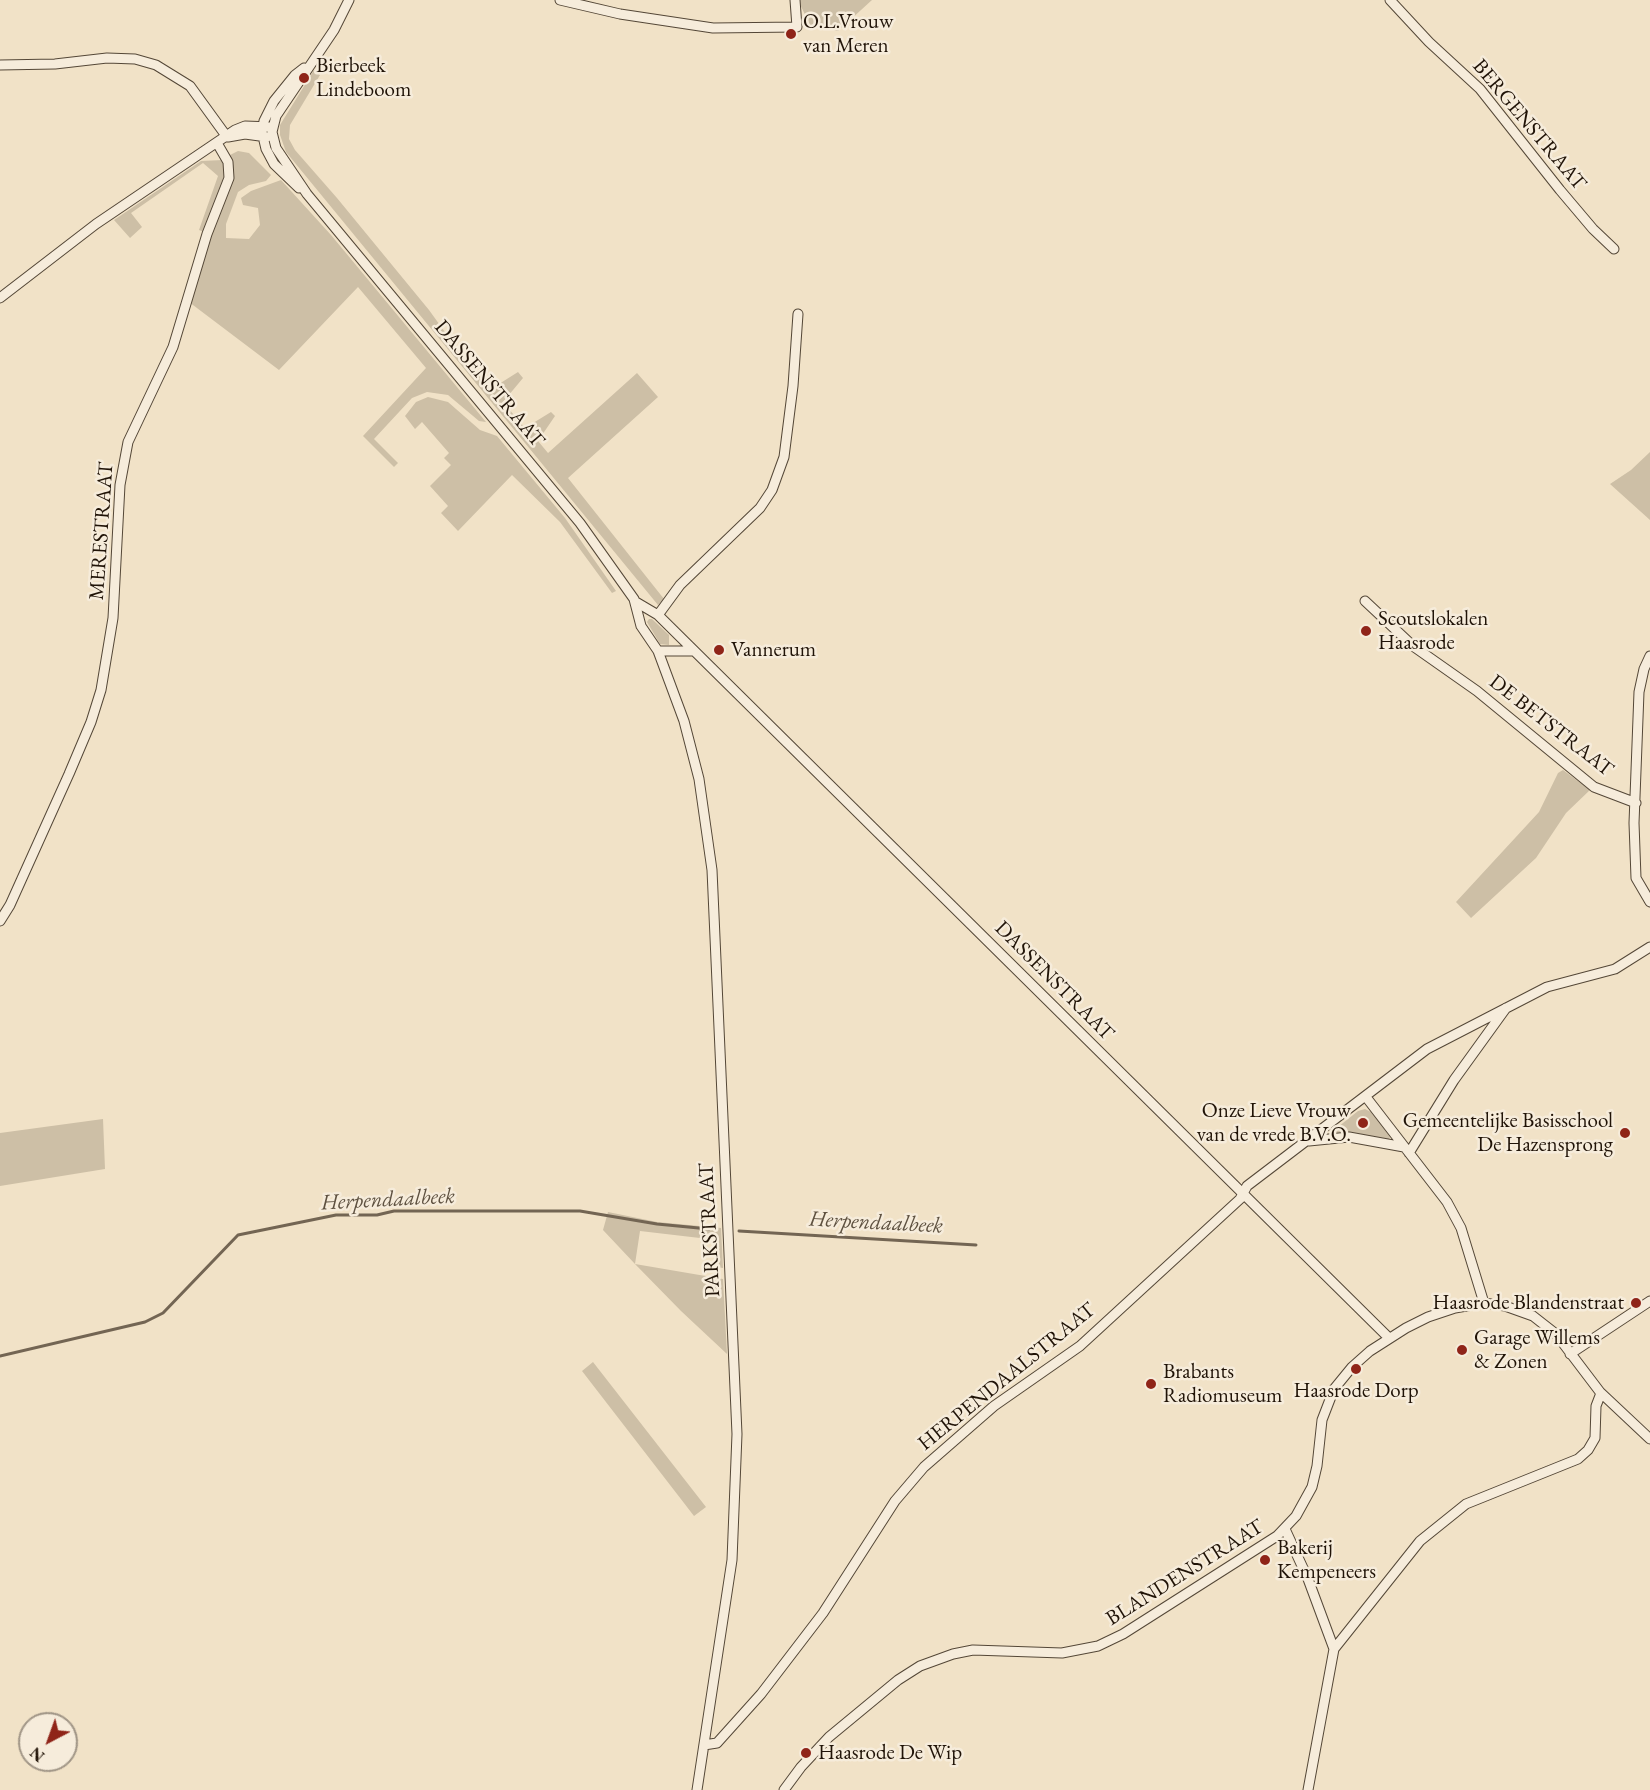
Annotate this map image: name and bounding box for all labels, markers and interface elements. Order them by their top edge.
place label: O.L.Vrouw van Meren [803,9,893,59]
marker: O.L.Vrouw van Meren [784,27,798,41]
place label: Bierbeek Lindeboom [316,53,411,103]
street label: BERGENSTRAAT [1467,54,1591,196]
marker: Bierbeek Lindeboom [297,71,311,85]
street label: DASSENSTRAAT [428,315,550,453]
street label: MERESTRAAT [85,461,119,601]
place label: Scoutslokalen Haasrode [1378,606,1488,656]
marker: Scoutslokalen Haasrode [1359,624,1373,638]
place label: Vannerum [731,637,816,663]
marker: Vannerum [712,643,726,657]
street label: DE BETSTRAAT [1484,670,1618,782]
street label: DASSENSTRAAT [989,916,1119,1046]
place label: Onze Lieve Vrouw van de vrede B.V.O. [1197,1098,1351,1148]
place label: Gemeentelijke Basisschool De Hazensprong [1403,1108,1613,1158]
marker: Onze Lieve Vrouw van de vrede B.V.O. [1356,1116,1370,1130]
marker: Gemeentelijke Basisschool De Hazensprong [1618,1126,1632,1140]
street label: PARKSTRAAT [694,1162,726,1298]
water label: Herpendaalbeek [320,1183,456,1217]
water label: Herpendaalbeek [808,1206,944,1240]
place label: Haasrode Blandenstraat [1433,1290,1624,1316]
marker: Haasrode Blandenstraat [1629,1296,1643,1310]
street label: HERPENDAALSTRAAT [913,1298,1101,1456]
place label: Garage Willems & Zonen [1474,1325,1600,1375]
marker: Garage Willems & Zonen [1455,1343,1469,1357]
place label: Brabants Radiomuseum [1163,1359,1282,1409]
marker: Haasrode Dorp [1349,1362,1363,1376]
marker: Brabants Radiomuseum [1144,1377,1158,1391]
place label: Haasrode Dorp [1293,1378,1419,1404]
street label: BLANDENSTRAAT [1102,1514,1268,1632]
place label: Bakerij Kempeneers [1277,1535,1376,1585]
marker: Bakerij Kempeneers [1258,1553,1272,1567]
north arrow [18,1712,78,1772]
place label: Haasrode De Wip [818,1740,962,1766]
text: N [25,1742,49,1767]
marker: Haasrode De Wip [799,1746,813,1760]

